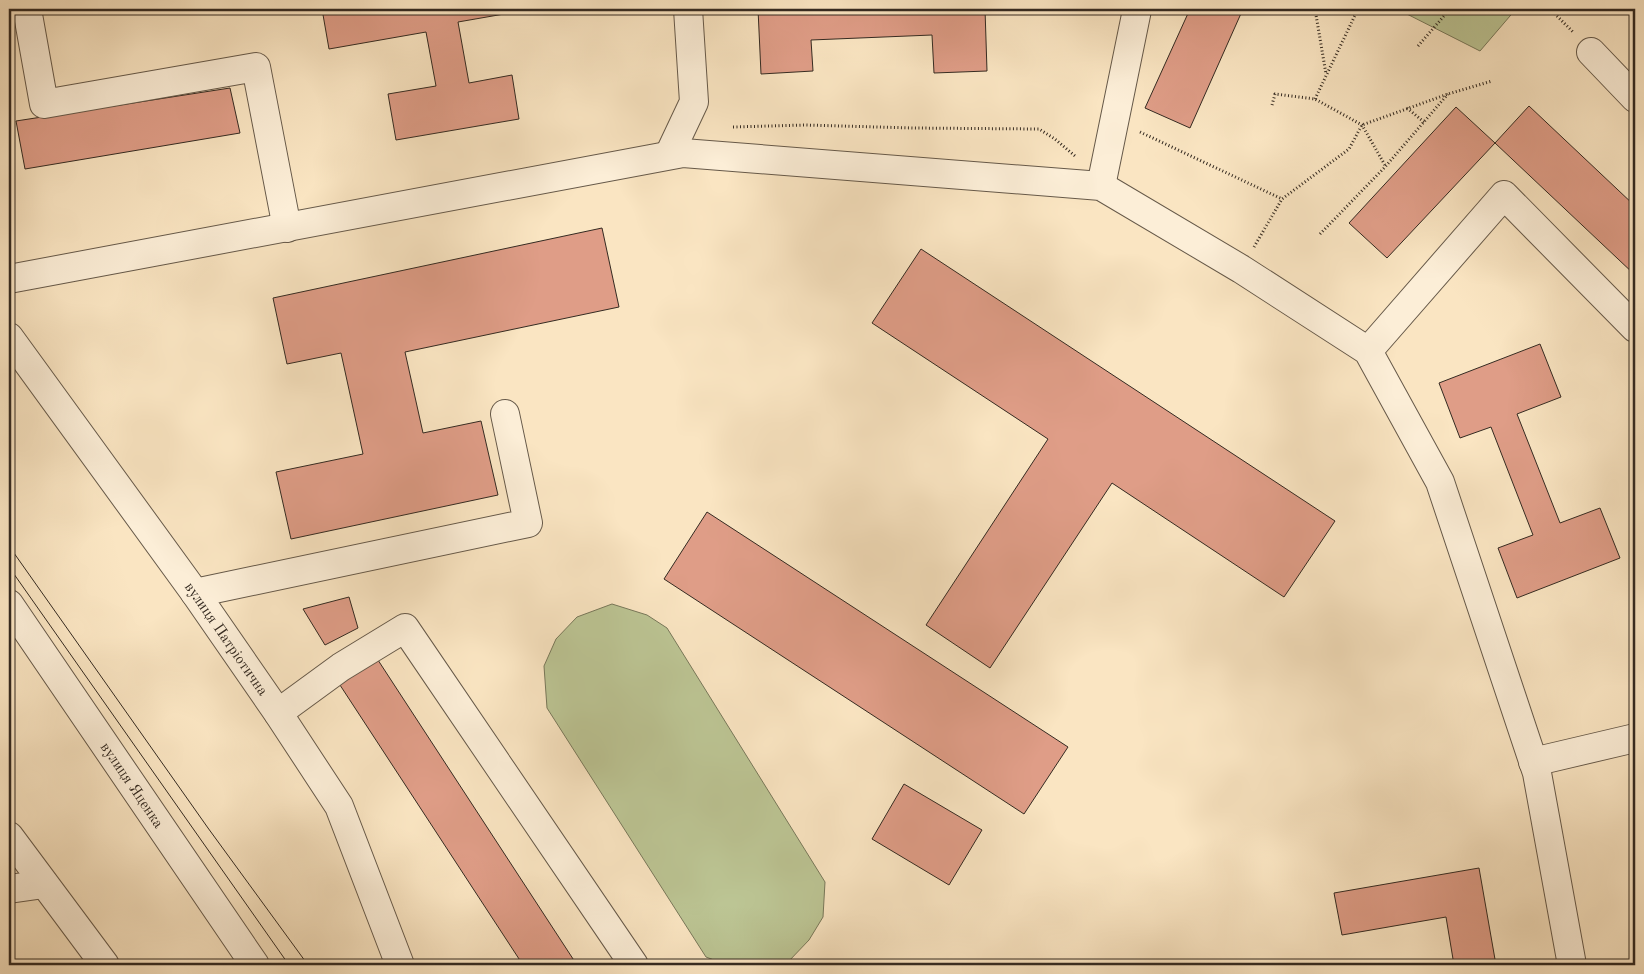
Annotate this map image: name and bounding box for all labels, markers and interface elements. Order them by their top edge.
street label: вулиця Патріотична [181,580,270,699]
street label: вулиця Яценка [97,740,166,832]

